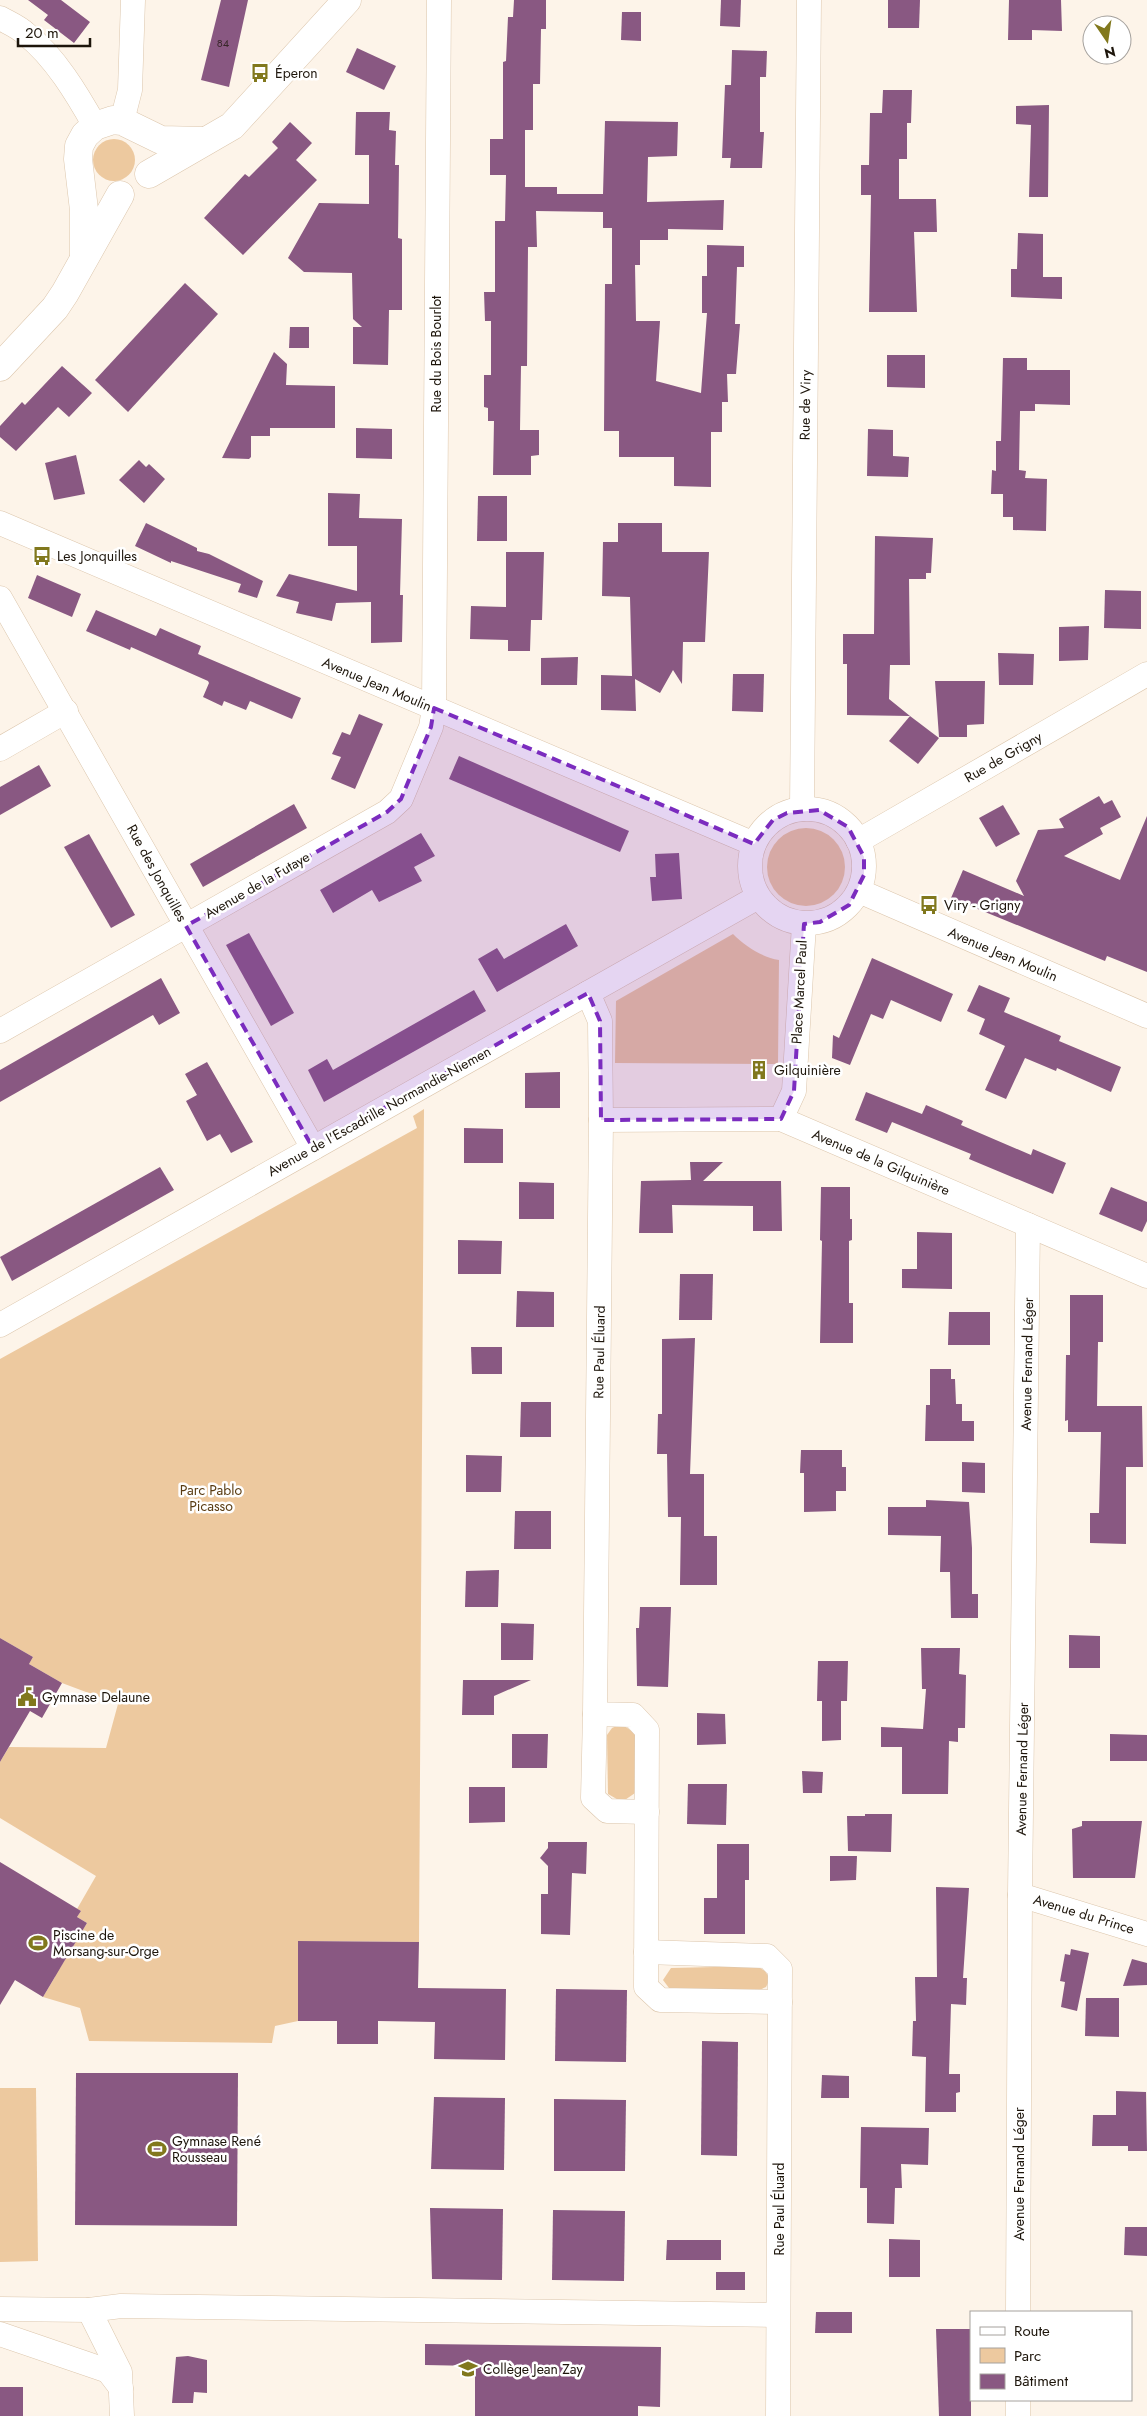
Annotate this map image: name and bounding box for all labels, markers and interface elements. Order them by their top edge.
scale bar [18,15,90,47]
north arrow [1082,15,1132,65]
text: 20 m [25,22,59,44]
house number: 84 [217,35,230,51]
text: N [1102,42,1118,64]
bus stop icon: Éperon [249,62,271,84]
place label: Éperon [275,63,317,83]
street label: Rue du Bois Bourlot [426,295,446,412]
street label: Rue de Viry [794,369,816,440]
bus stop icon: Les Jonquilles [31,545,53,567]
place label: Les Jonquilles [57,546,137,566]
street label: Avenue Jean Moulin [319,652,435,716]
street label: Rue de Grigny [960,726,1046,787]
street label: Rue des Jonquilles [122,821,192,925]
street label: Avenue de la Futaye [201,847,313,923]
bus stop icon: Viry - Grigny [918,894,940,916]
place label: Viry - Grigny [944,895,1021,915]
street label: Avenue Jean Moulin [945,922,1061,986]
street label: Place Marcel Paul [786,939,812,1045]
street label: Avenue de l'Escadrille Normandie-Niemen [264,1041,494,1181]
building icon: Gilquinière [748,1059,770,1081]
place label: Gilquinière [774,1060,841,1080]
street label: Avenue de la Gilquinière [809,1124,953,1200]
street label: Avenue Fernand Léger [1016,1297,1038,1431]
street label: Rue Paul Éluard [588,1305,610,1399]
park label: Parc Pablo Picasso [180,1480,242,1516]
public building icon: Gymnase Delaune [16,1686,38,1708]
place label: Gymnase Delaune [42,1687,150,1707]
street label: Avenue Fernand Léger [1011,1702,1033,1836]
street label: Avenue du Prince [1031,1889,1137,1939]
place label: Piscine de Morsang-sur-Orge [53,1925,159,1961]
sports icon: Piscine de Morsang-sur-Orge [27,1932,49,1954]
street label: Avenue Fernand Léger [1009,2107,1029,2241]
place label: Gymnase René Rousseau [172,2131,261,2167]
sports icon: Gymnase René Rousseau [146,2138,168,2160]
street label: Rue Paul Éluard [769,2162,789,2256]
legend [970,2311,1132,2401]
text: Route [1014,2320,1050,2342]
text: Parc [1014,2345,1041,2367]
school or university icon: Collège Jean Zay [457,2358,479,2380]
place label: Collège Jean Zay [483,2359,583,2379]
text: Bâtiment [1014,2370,1068,2392]

